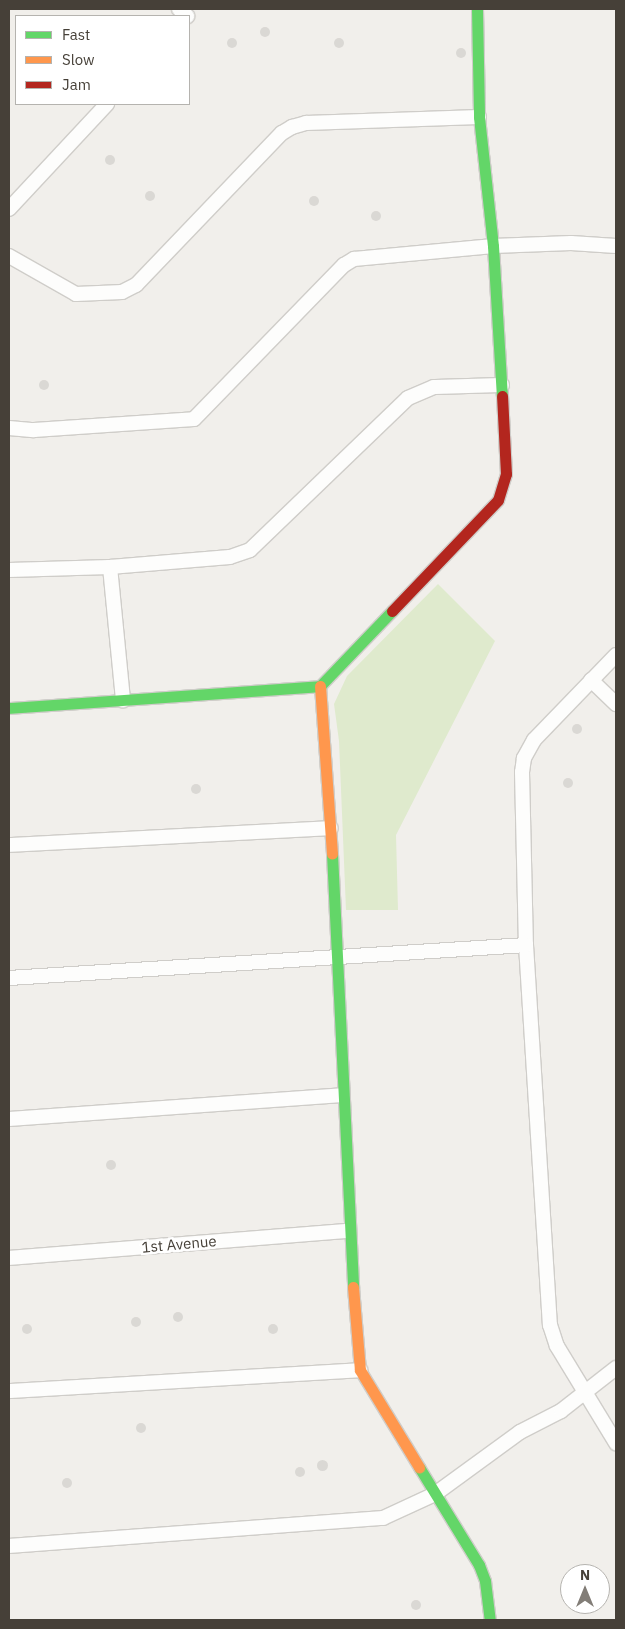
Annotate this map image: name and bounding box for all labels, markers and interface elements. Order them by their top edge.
legend [15,15,190,105]
text: Fast [62,25,90,44]
text: Slow [62,50,95,69]
text: Jam [62,75,91,94]
street label: 1st Avenue [141,1232,217,1256]
north arrow [560,1564,610,1614]
text: N [580,1566,590,1584]

